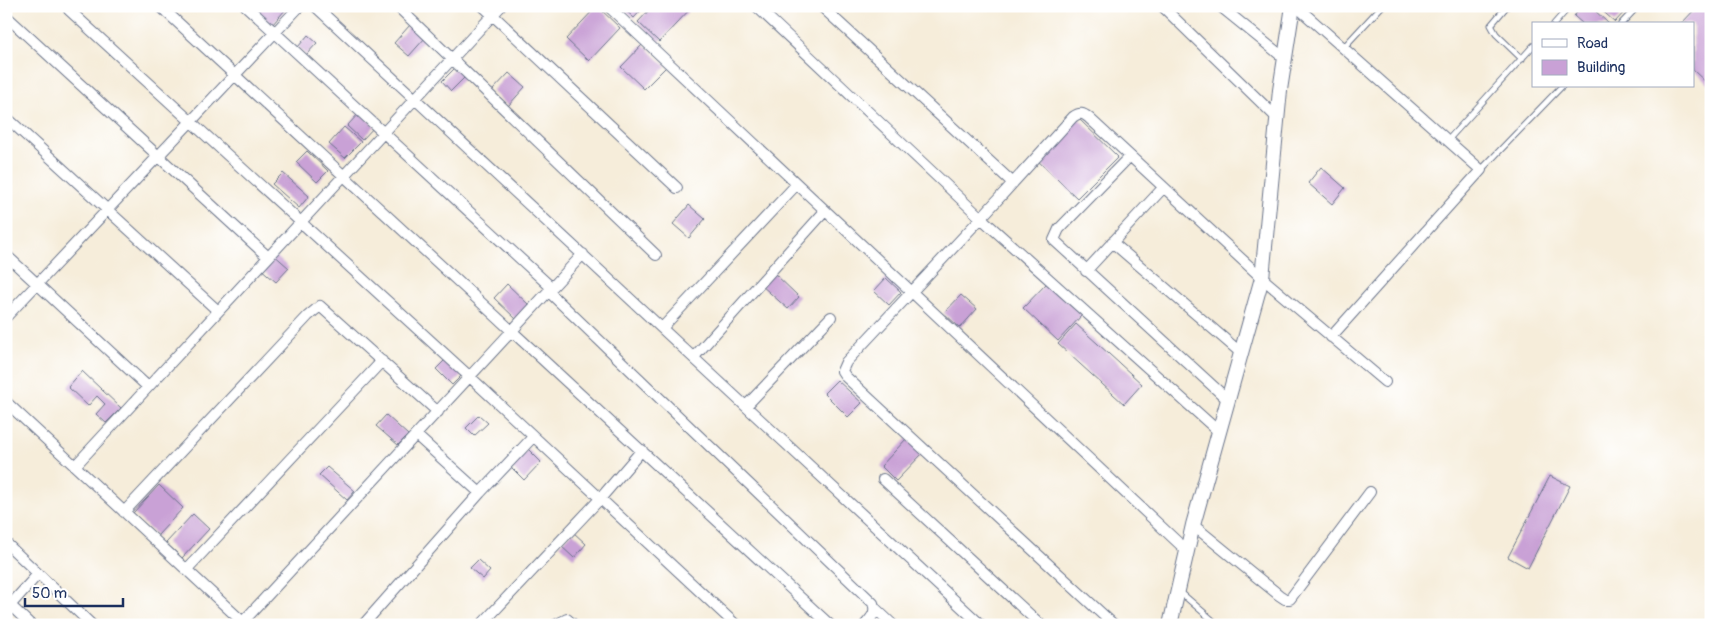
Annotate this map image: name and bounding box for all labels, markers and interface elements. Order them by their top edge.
legend [1532,22,1694,88]
text: Road [1577,34,1608,53]
text: Building [1577,58,1625,77]
scale bar [25,576,122,608]
text: 50 m [32,584,67,603]

